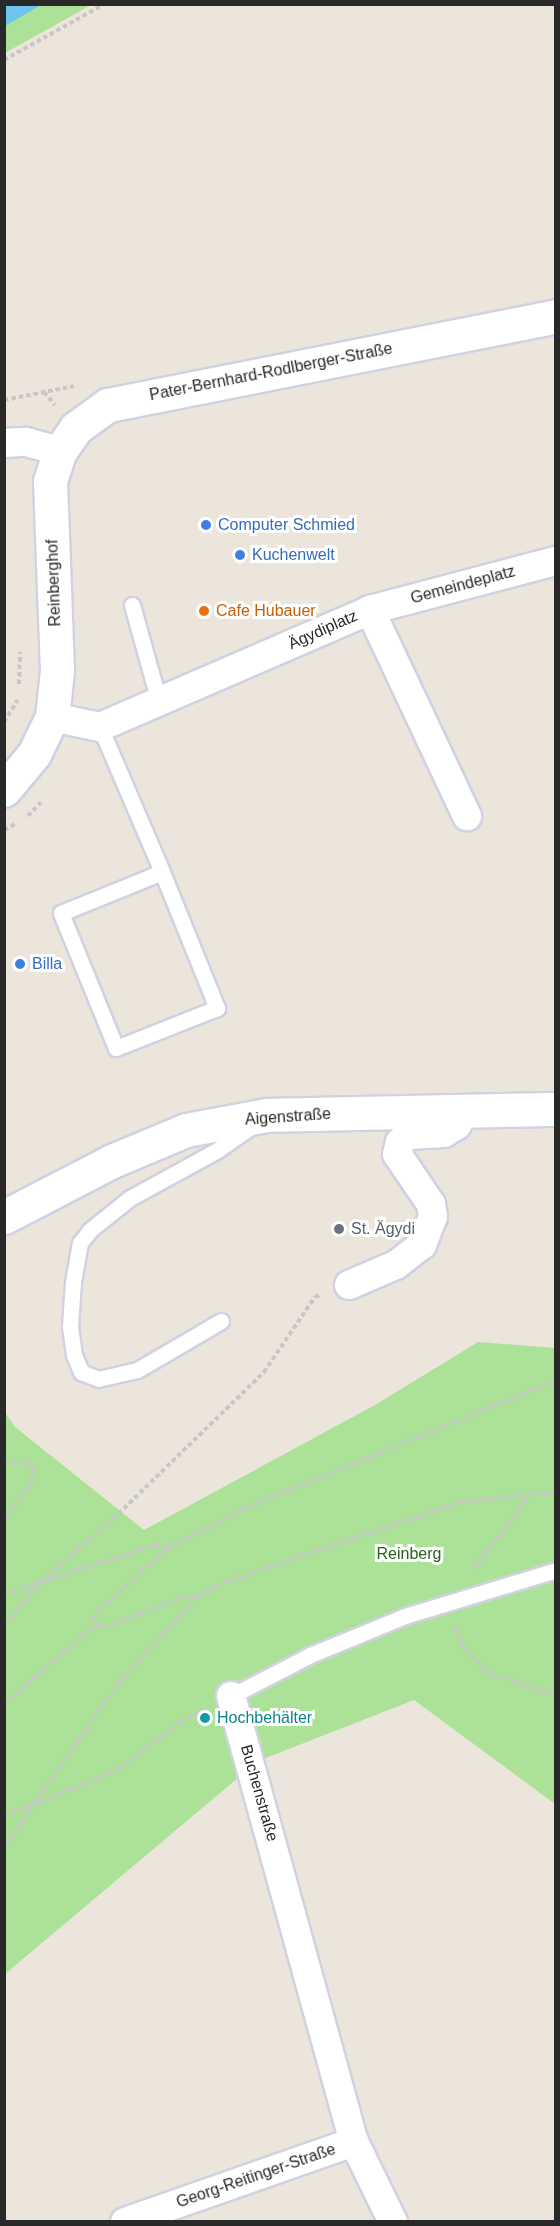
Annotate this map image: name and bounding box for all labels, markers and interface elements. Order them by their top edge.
street label: Pater-Bernhard-Rodlberger-Straße [148,339,394,405]
place label: Computer Schmied [218,515,355,535]
marker: Computer Schmied [199,518,213,532]
street label: Reinberghof [43,539,65,627]
place label: Kuchenwelt [252,545,335,565]
marker: Kuchenwelt [233,548,247,562]
street label: Gemeindeplatz [409,562,517,608]
place label: Cafe Hubauer [216,601,316,621]
marker: Cafe Hubauer [197,604,211,618]
street label: Ägydiplatz [285,606,361,654]
place label: Billa [32,954,62,974]
marker: Billa [13,957,27,971]
street label: Aigenstraße [244,1104,332,1130]
place label: St. Ägydi [351,1219,415,1239]
marker: St. Ägydi [332,1222,346,1236]
park label: Reinberg [377,1544,441,1564]
place label: Hochbehälter [217,1708,312,1728]
marker: Hochbehälter [198,1711,212,1725]
street label: Buchenstraße [236,1742,282,1844]
street label: Georg-Reitinger-Straße [174,2140,338,2212]

